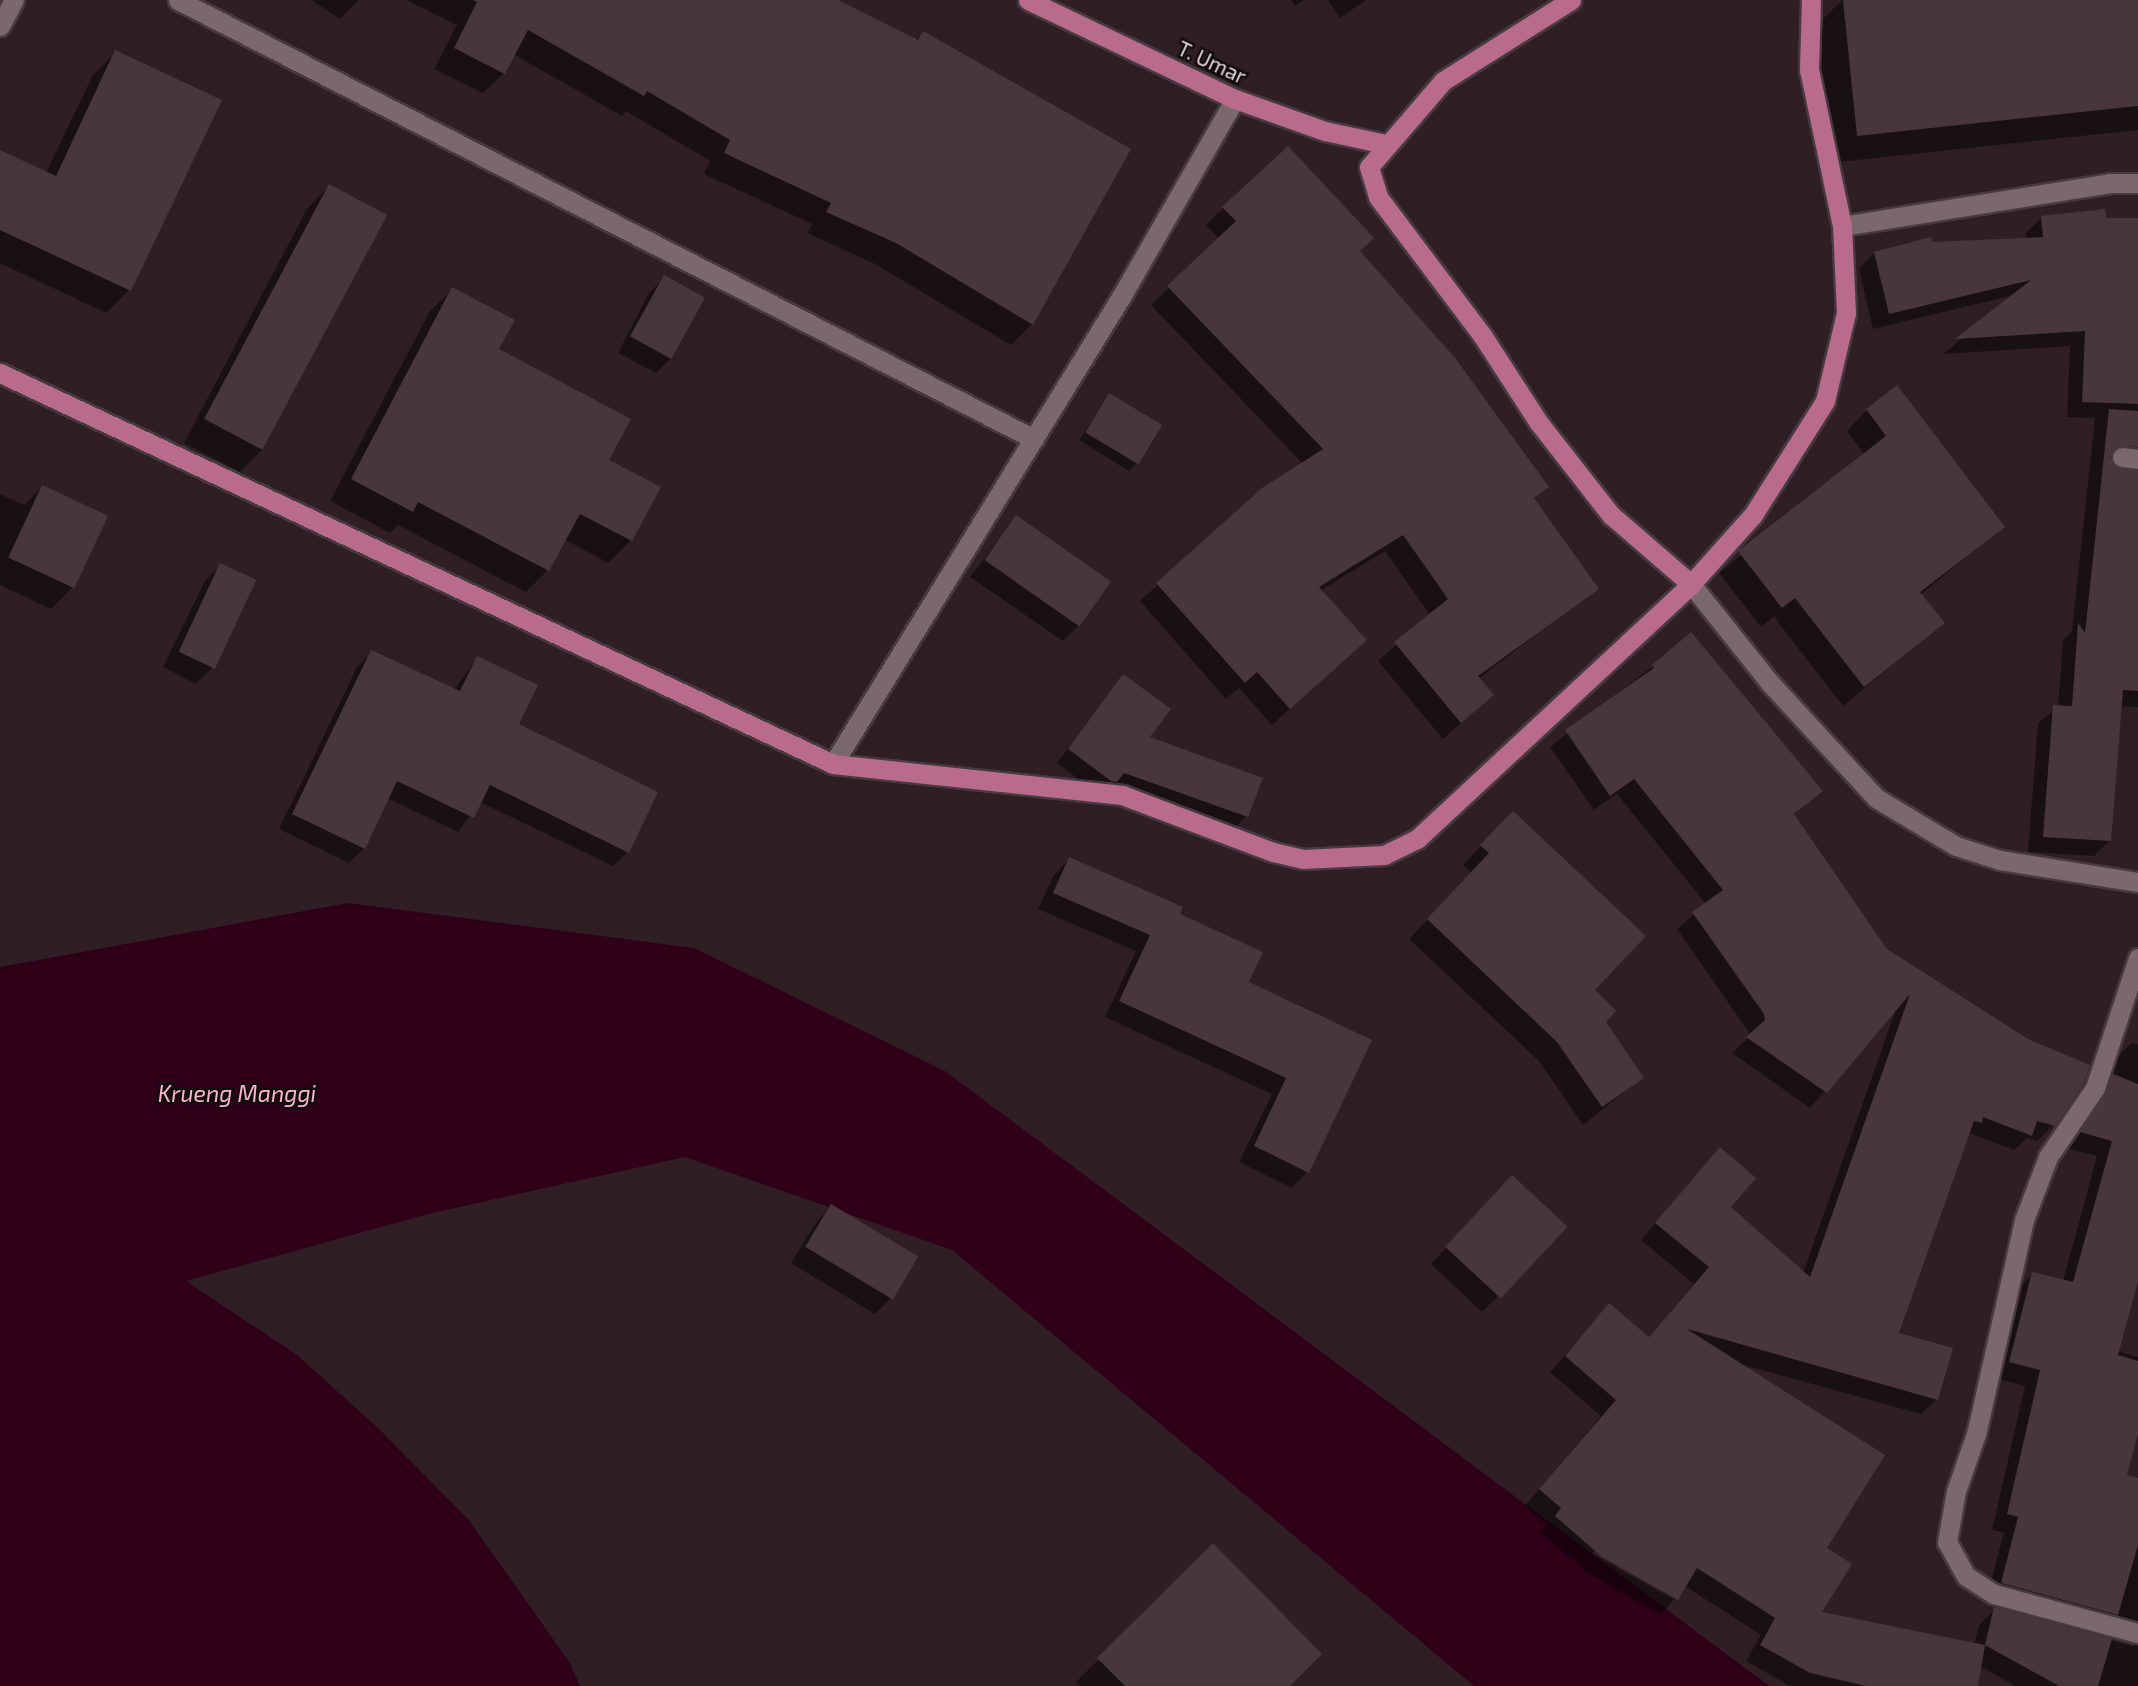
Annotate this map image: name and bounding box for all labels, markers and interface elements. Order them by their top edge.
street label: T. Umar [1174,35,1250,89]
water label: Krueng Manggi [158,1079,316,1107]

